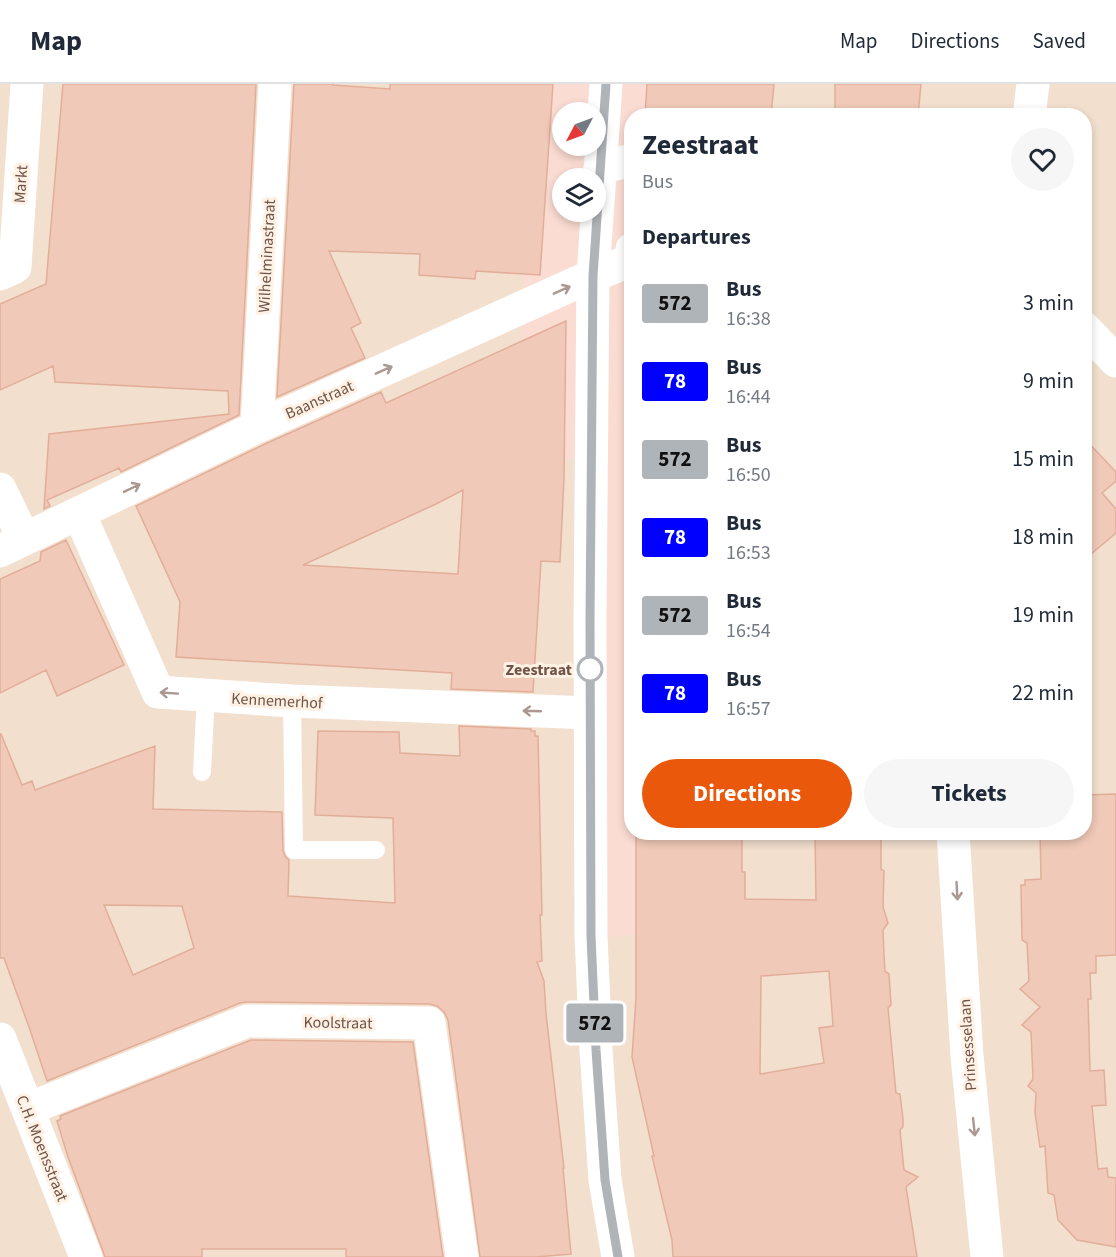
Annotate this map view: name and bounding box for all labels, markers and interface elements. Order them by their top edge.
text: Map [30,21,82,61]
text: Map [840,26,878,56]
text: Directions [911,26,999,56]
text: Saved [1032,26,1086,56]
north arrow [552,102,606,156]
map controls [552,102,606,222]
text: Zeestraat [642,125,758,165]
button: heart [1011,128,1074,191]
street label: Markt [9,164,33,204]
button: layers [552,168,606,222]
text: Bus [642,168,673,196]
street label: Wilhelminastraat [253,198,281,313]
text: Departures [642,221,751,253]
text: Bus [726,273,762,305]
one-way arrow [553,283,571,295]
text: 3 min [1023,287,1074,319]
text: 572 [658,288,692,318]
text: 16:38 [726,305,771,333]
text: Bus [726,351,762,383]
one-way arrow [375,363,393,375]
text: 9 min [1023,365,1074,397]
text: 78 [664,366,686,396]
street label: Baanstraat [282,375,358,425]
text: 16:44 [726,383,771,411]
text: Bus [726,429,762,461]
text: 15 min [1012,443,1074,475]
text: 572 [658,444,692,474]
text: 16:50 [726,461,771,489]
one-way arrow [122,481,140,493]
text: Bus [726,507,762,539]
text: 18 min [1012,521,1074,553]
text: 78 [664,522,686,552]
text: 16:53 [726,539,771,567]
text: Bus [726,585,762,617]
text: 19 min [1012,599,1074,631]
text: 572 [658,600,692,630]
text: 16:54 [726,617,771,645]
marker: Zeestraat [577,656,603,682]
place label: Zeestraat [505,659,572,681]
text: Bus [726,663,762,695]
text: 22 min [1012,677,1074,709]
text: 78 [664,678,686,708]
one-way arrow [160,687,180,698]
street label: Kennemerhof [231,688,324,714]
text: 16:57 [726,695,771,723]
one-way arrow [522,706,542,717]
button: Directions [642,759,852,828]
button: Tickets [864,759,1074,828]
one-way arrow [952,880,963,900]
street label: Prinsesselaan [954,998,982,1092]
line badge: 572 [560,1004,630,1042]
text: 572 [578,1008,612,1038]
street label: Koolstraat [303,1011,373,1035]
street label: C.H. Moensstraat [11,1092,74,1205]
one-way arrow [969,1117,980,1137]

